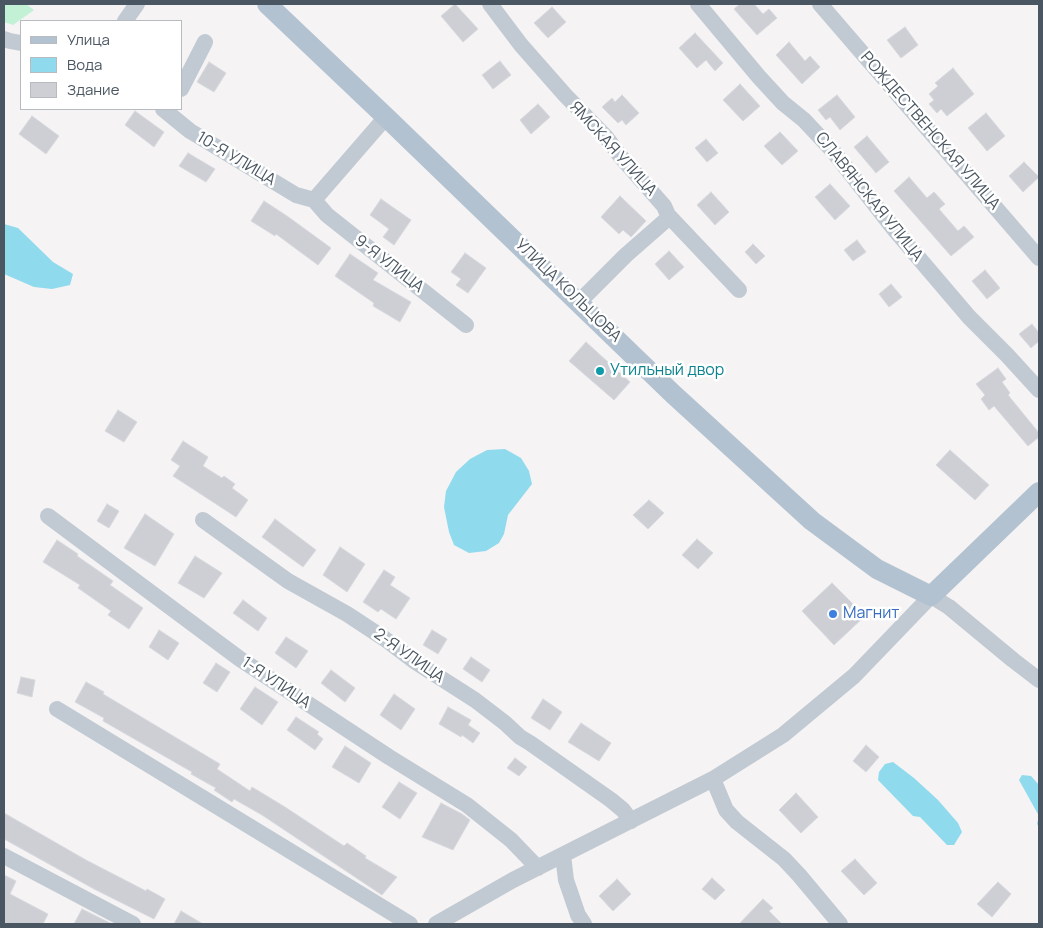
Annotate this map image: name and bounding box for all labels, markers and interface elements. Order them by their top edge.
legend [20,20,182,110]
text: Улица [67,29,110,50]
street label: РОЖДЕСТВЕНСКАЯ УЛИЦА [856,48,1004,214]
text: Вода [67,54,102,75]
text: Здание [67,79,119,100]
street label: ЯМСКАЯ УЛИЦА [566,98,660,200]
street label: 10-Я УЛИЦА [193,128,279,190]
street label: СЛАВЯНСКАЯ УЛИЦА [811,129,927,265]
street label: 9-Я УЛИЦА [351,231,427,297]
street label: УЛИЦА КОЛЬЦОВА [511,235,625,347]
place label: Утильный двор [610,361,724,381]
marker: Утильный двор [594,365,606,377]
place label: Магнит [843,604,899,624]
marker: Магнит [827,608,839,620]
street label: 2-Я УЛИЦА [370,625,448,687]
street label: 1-Я УЛИЦА [238,653,314,713]

